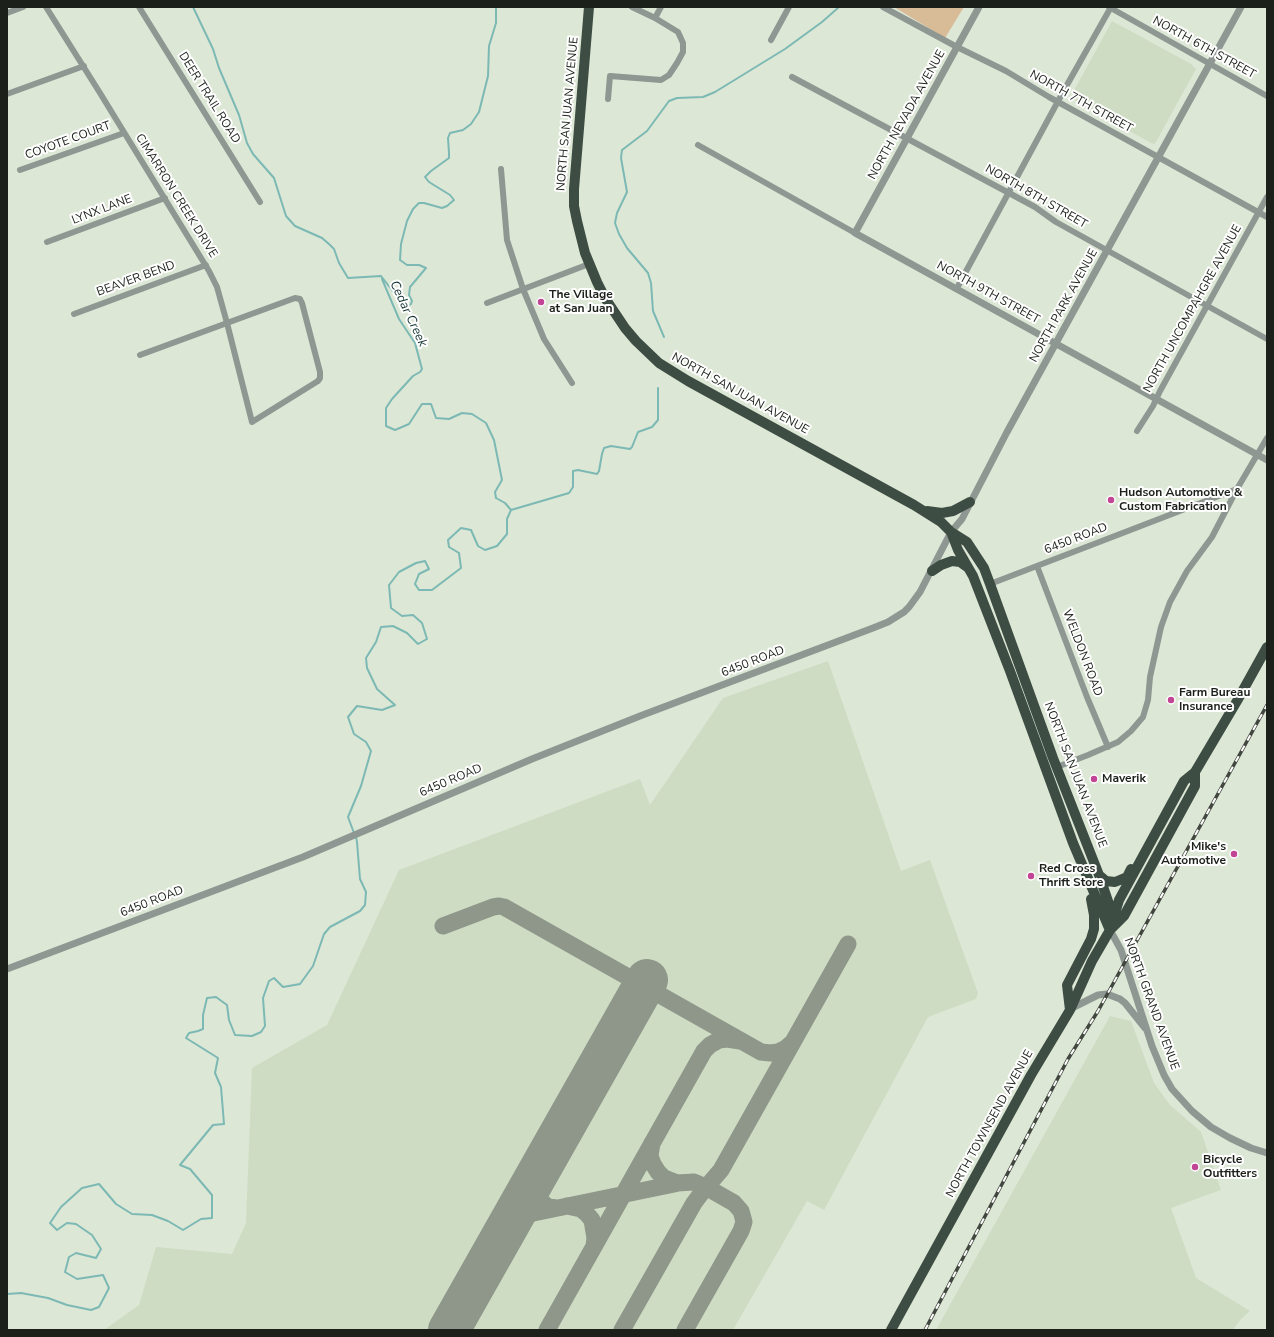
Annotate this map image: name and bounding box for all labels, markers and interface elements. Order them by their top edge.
street label: NORTH 6TH STREET [1150,14,1258,82]
street label: NORTH SAN JUAN AVENUE [554,36,582,192]
street label: NORTH NEVADA AVENUE [865,48,949,182]
street label: DEER TRAIL ROAD [175,50,243,146]
street label: NORTH 7TH STREET [1027,68,1135,136]
street label: COYOTE COURT [23,119,113,163]
street label: CIMARRON CREEK DRIVE [132,131,220,261]
street label: NORTH 8TH STREET [982,162,1090,232]
street label: LYNX LANE [70,192,134,228]
street label: NORTH UNCOMPAHGRE AVENUE [1141,223,1245,395]
street label: NORTH PARK AVENUE [1027,247,1101,365]
street label: BEAVER BEND [95,258,177,300]
street label: NORTH 9TH STREET [934,259,1042,327]
water label: Cedar Creek [386,278,430,350]
place label: The Village at San Juan [549,288,613,316]
marker: The Village at San Juan [536,297,546,307]
street label: NORTH SAN JUAN AVENUE [669,350,811,438]
place label: Hudson Automotive & Custom Fabrication [1119,486,1242,514]
marker: Hudson Automotive & Custom Fabrication [1106,495,1116,505]
street label: 6450 ROAD [1042,520,1110,558]
street label: WELDON ROAD [1059,608,1105,698]
street label: 6450 ROAD [719,643,787,681]
place label: Farm Bureau Insurance [1179,686,1250,714]
marker: Farm Bureau Insurance [1166,695,1176,705]
street label: NORTH SAN JUAN AVENUE [1041,700,1109,850]
street label: 6450 ROAD [418,761,484,801]
place label: Maverik [1102,772,1146,786]
marker: Maverik [1089,774,1099,784]
place label: Mike's Automotive [1161,840,1226,868]
marker: Mike's Automotive [1229,849,1239,859]
place label: Red Cross Thrift Store [1039,862,1103,890]
marker: Red Cross Thrift Store [1026,871,1036,881]
street label: 6450 ROAD [118,883,186,921]
street label: NORTH GRAND AVENUE [1120,936,1182,1072]
street label: NORTH TOWNSEND AVENUE [943,1048,1037,1200]
place label: Bicycle Outfitters [1203,1153,1257,1181]
marker: Bicycle Outfitters [1190,1162,1200,1172]

